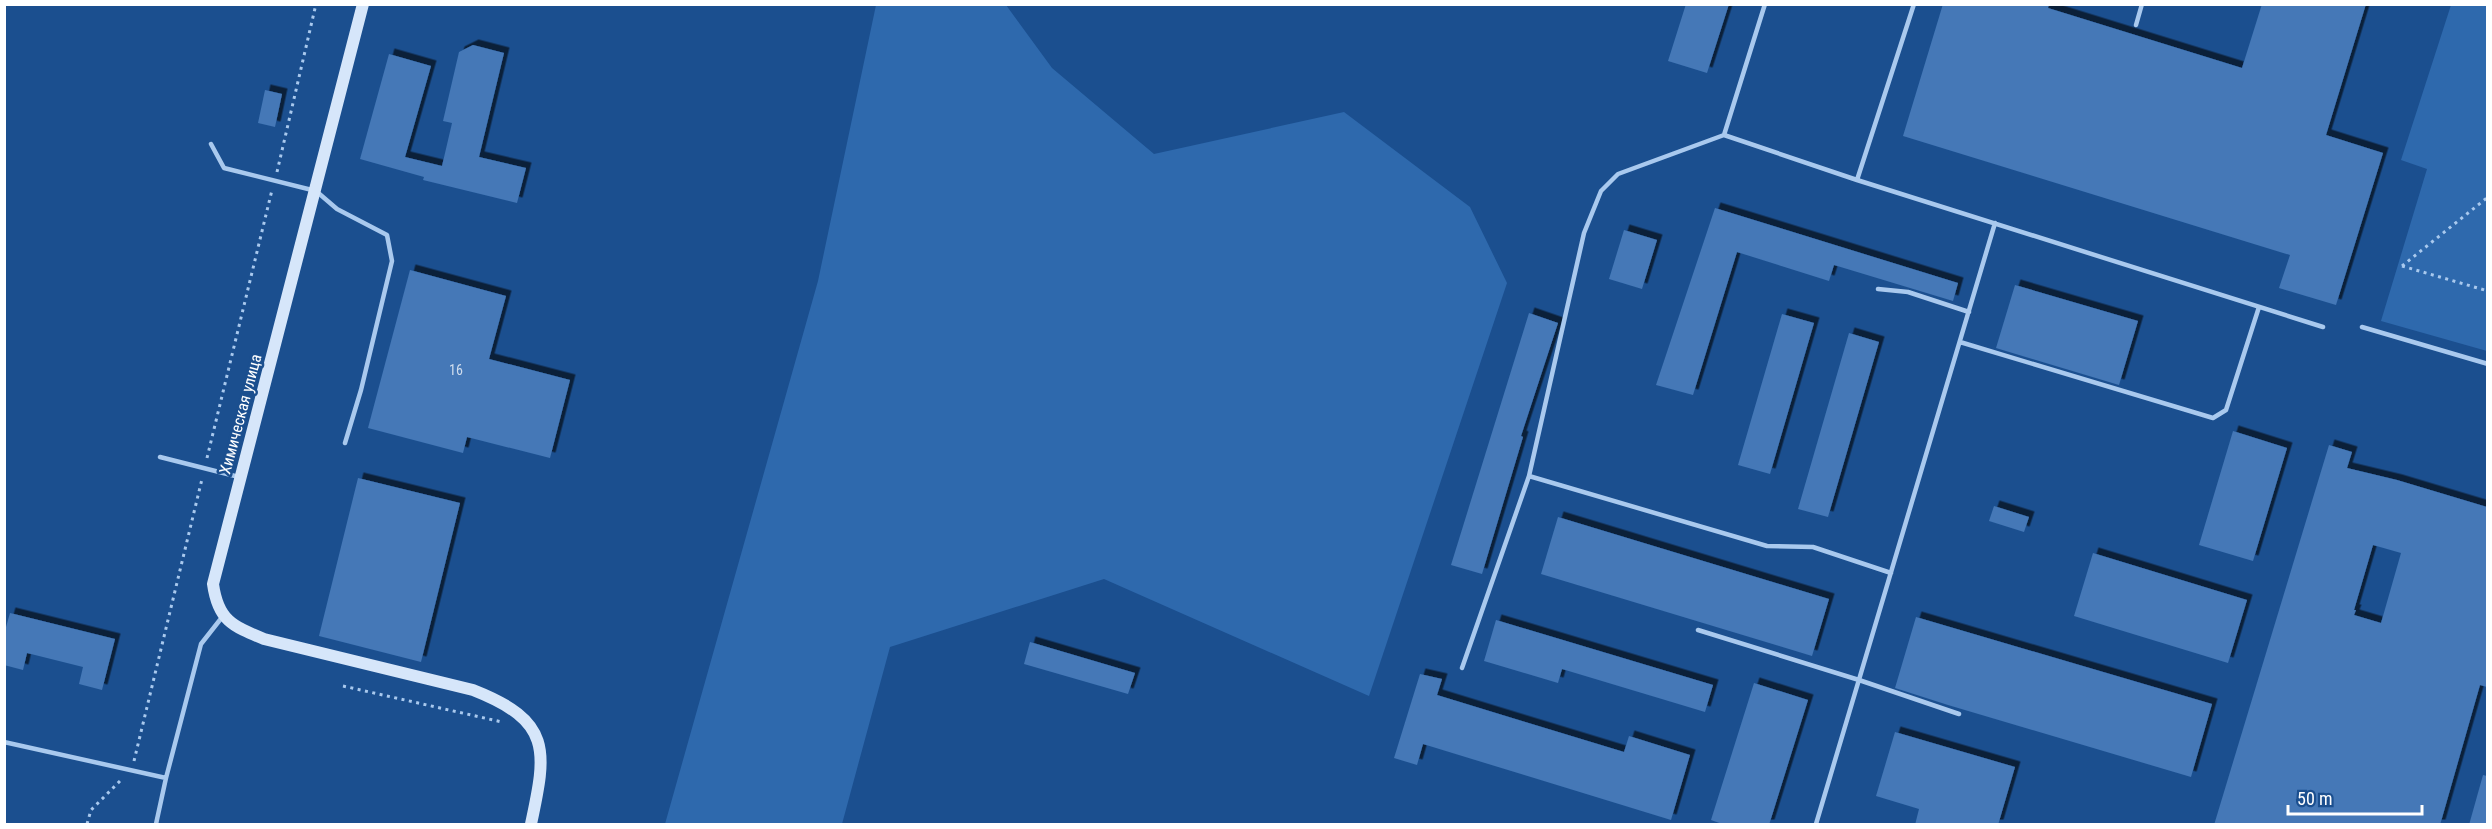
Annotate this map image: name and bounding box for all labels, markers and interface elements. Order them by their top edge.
street label: Химическая улица [215,352,266,476]
house number: 16 [449,362,463,378]
scale bar [2288,778,2422,816]
text: 50 m [2297,788,2332,809]

